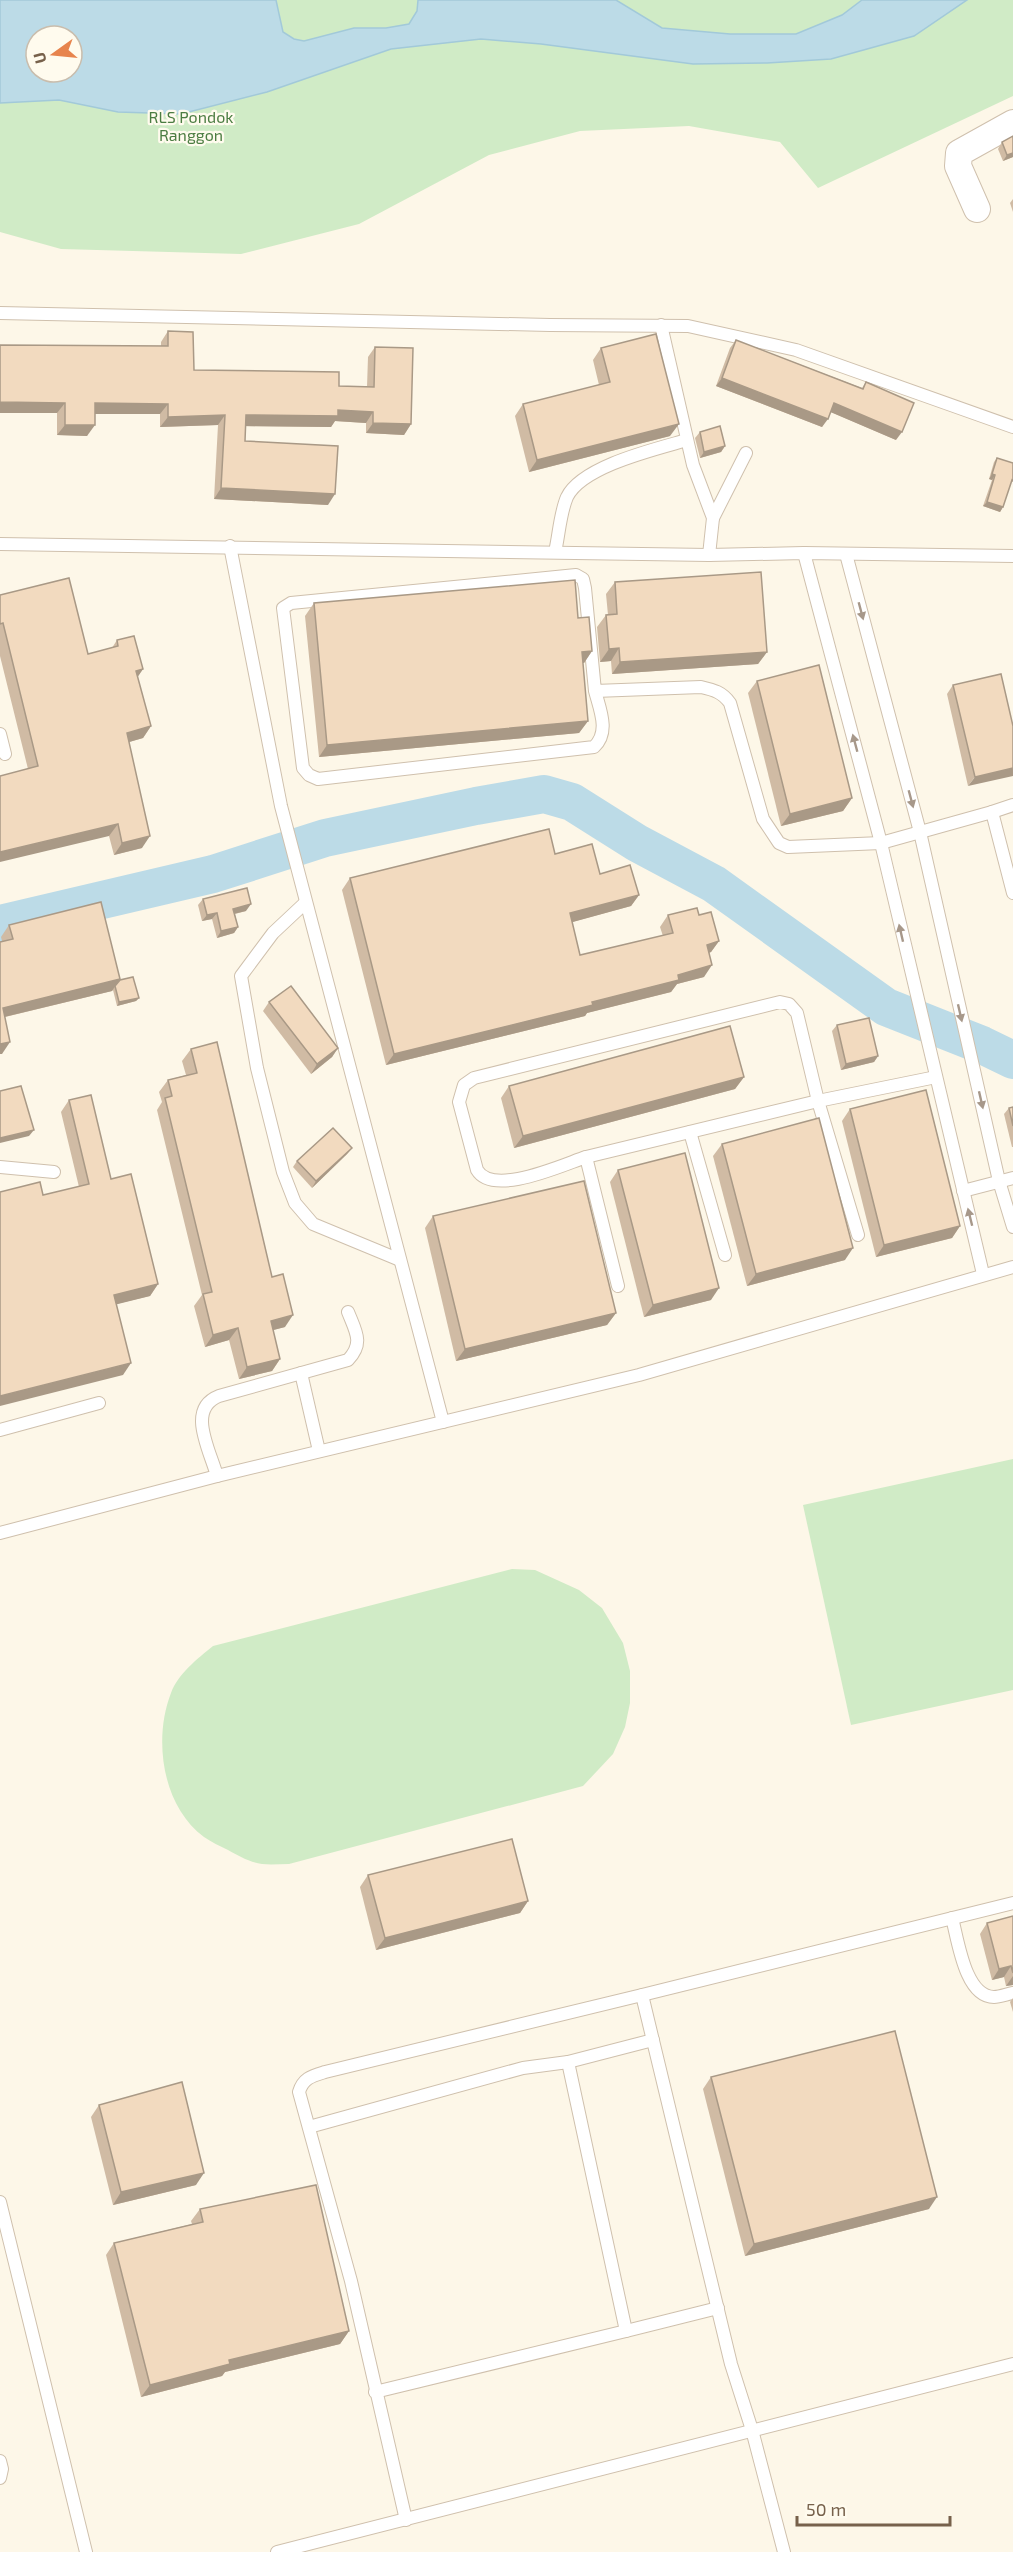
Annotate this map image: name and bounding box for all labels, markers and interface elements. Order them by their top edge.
north arrow [24,24,84,84]
text: U [28,50,50,66]
park label: RLS Pondok Ranggon [149,107,233,144]
one-way arrow [857,602,866,620]
one-way arrow [849,734,859,753]
one-way arrow [907,790,917,808]
one-way arrow [896,923,905,942]
one-way arrow [956,1003,966,1022]
one-way arrow [976,1091,986,1109]
one-way arrow [964,1208,974,1227]
scale bar [797,2489,950,2527]
text: 50 m [806,2498,846,2520]

